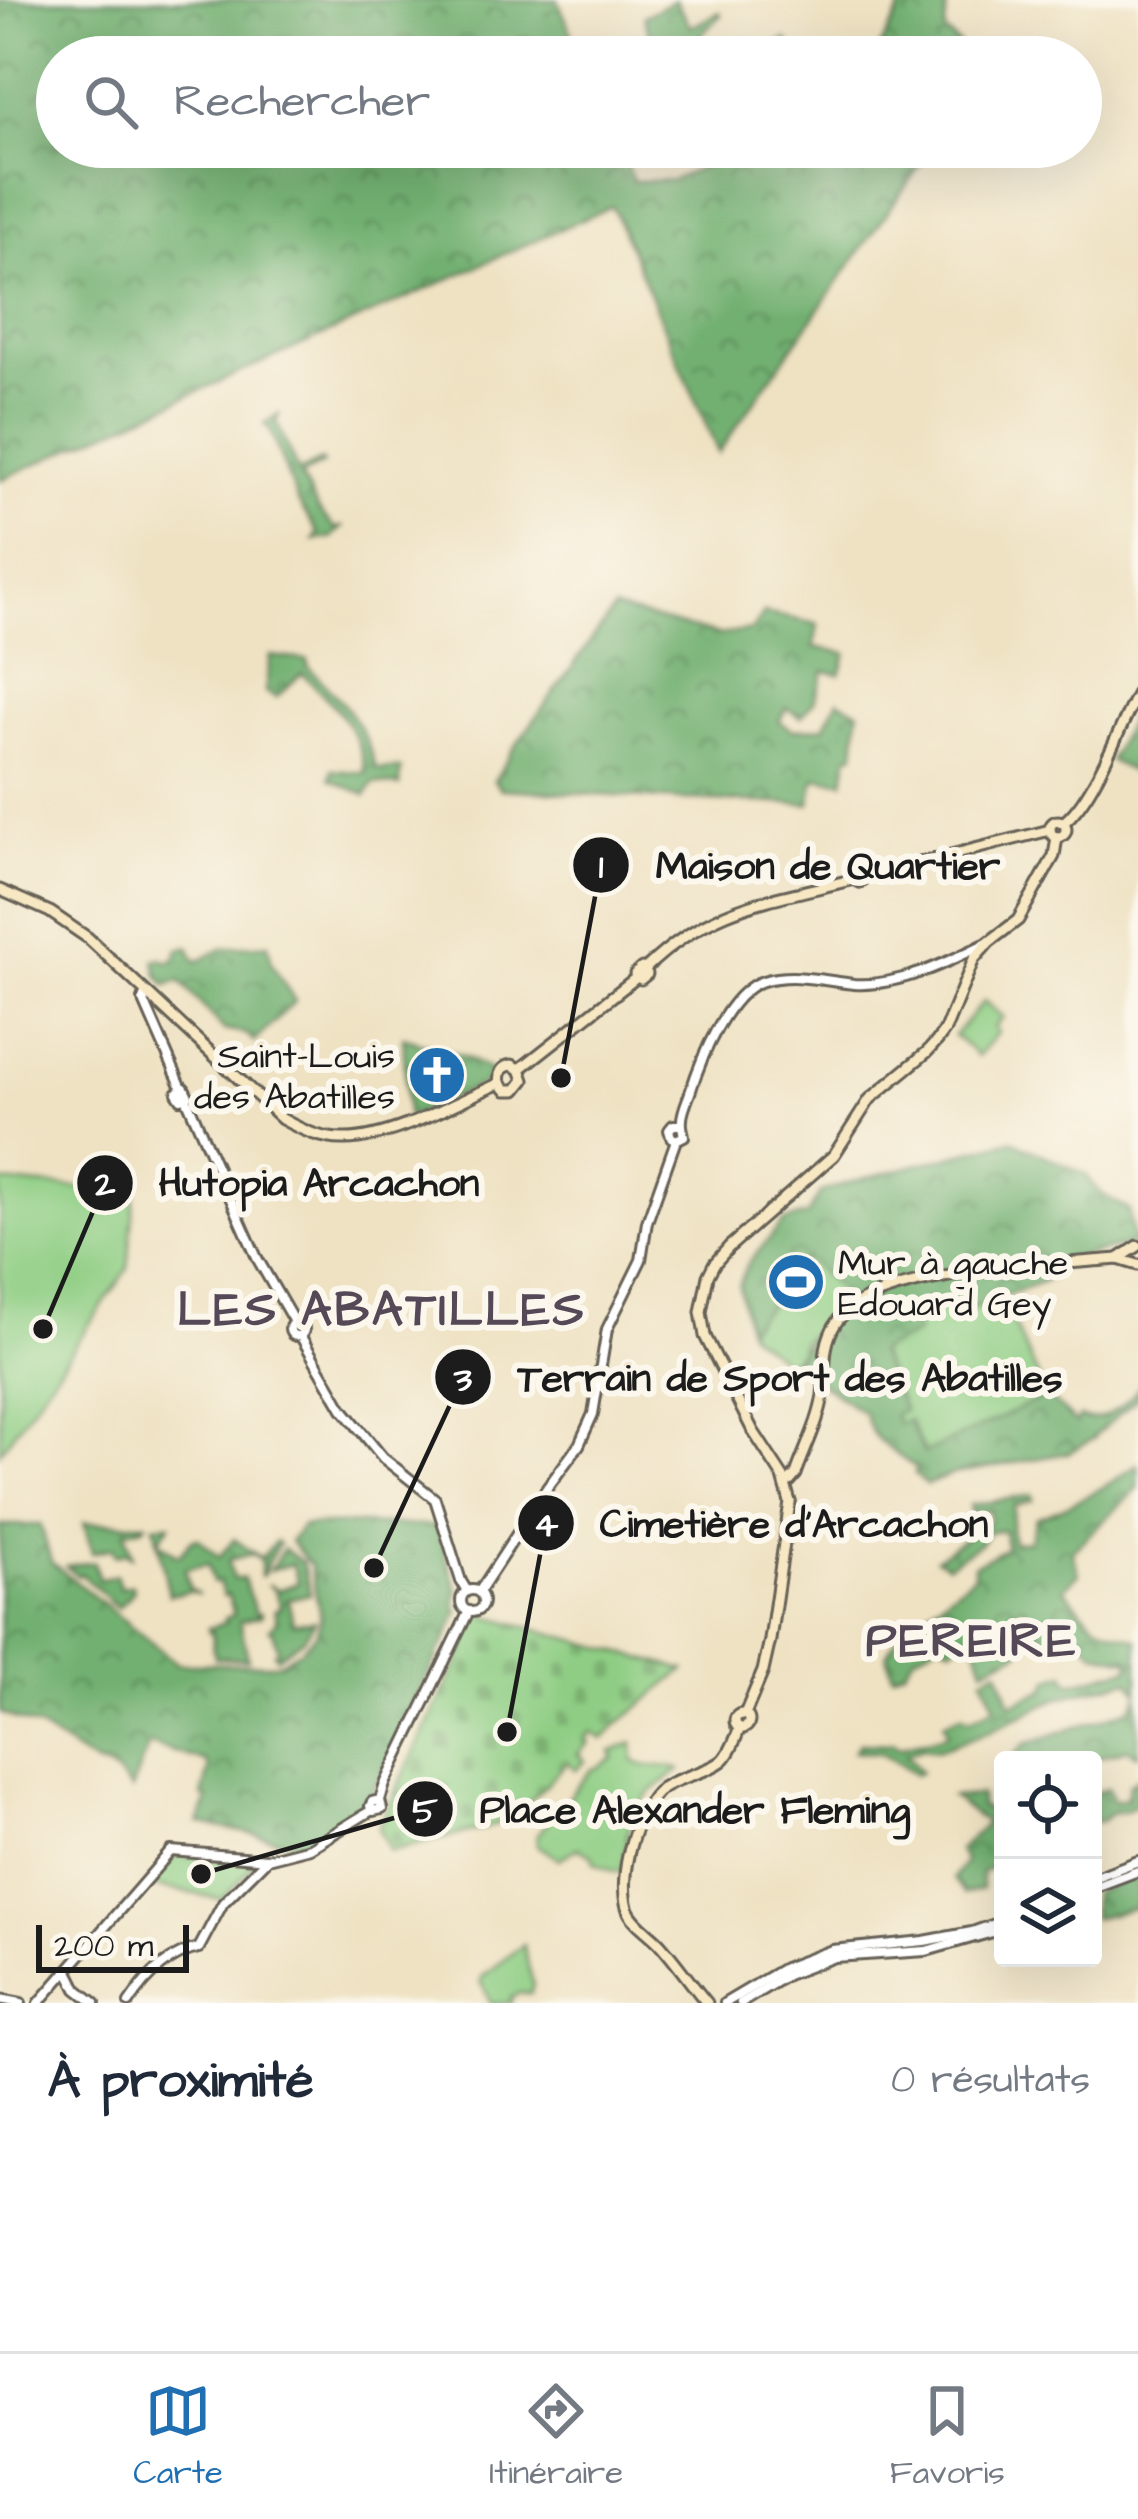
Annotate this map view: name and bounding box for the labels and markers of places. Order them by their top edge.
callout: Maison de Quartier [571,827,1024,902]
place label: Saint-Louis des Abatilles [194,1031,395,1123]
church icon: Saint-Louis des Abatilles [406,1044,468,1106]
callout: Hutopia Arcachon [75,1145,503,1220]
place label: Mur à gauche Edouard Gey [838,1238,1068,1330]
sports icon: Mur à gauche Edouard Gey [765,1251,827,1313]
callout: Terrain de Sport des Abatilles [433,1340,1087,1415]
callout: Cimetière d’Arcachon [516,1486,1012,1561]
callout: Place Alexander Fleming [395,1772,934,1847]

